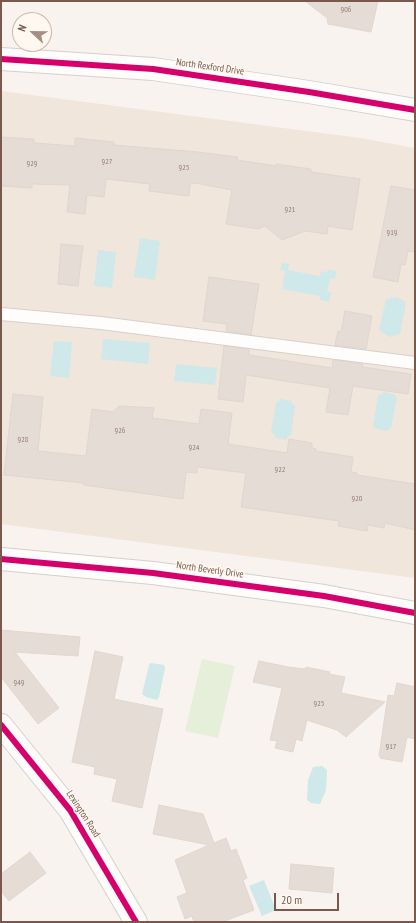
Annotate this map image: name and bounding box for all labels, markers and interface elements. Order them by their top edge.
house number: 906 [341,5,351,15]
north arrow [12,12,52,52]
text: N [14,23,29,33]
street label: North Rexford Drive [175,56,245,78]
house number: 927 [102,157,112,167]
house number: 929 [27,159,37,169]
house number: 925 [179,163,189,173]
house number: 921 [285,205,295,215]
house number: 919 [387,228,397,238]
house number: 926 [115,426,125,436]
house number: 928 [18,435,28,445]
house number: 924 [189,443,199,453]
house number: 922 [275,465,285,475]
house number: 920 [352,494,362,504]
street label: North Beverly Drive [176,559,244,581]
house number: 949 [14,678,24,688]
house number: 925 [314,699,324,709]
house number: 917 [386,742,396,752]
street label: Lexington Road [63,788,103,840]
scale bar [276,885,341,911]
text: 20 m [281,892,302,907]

